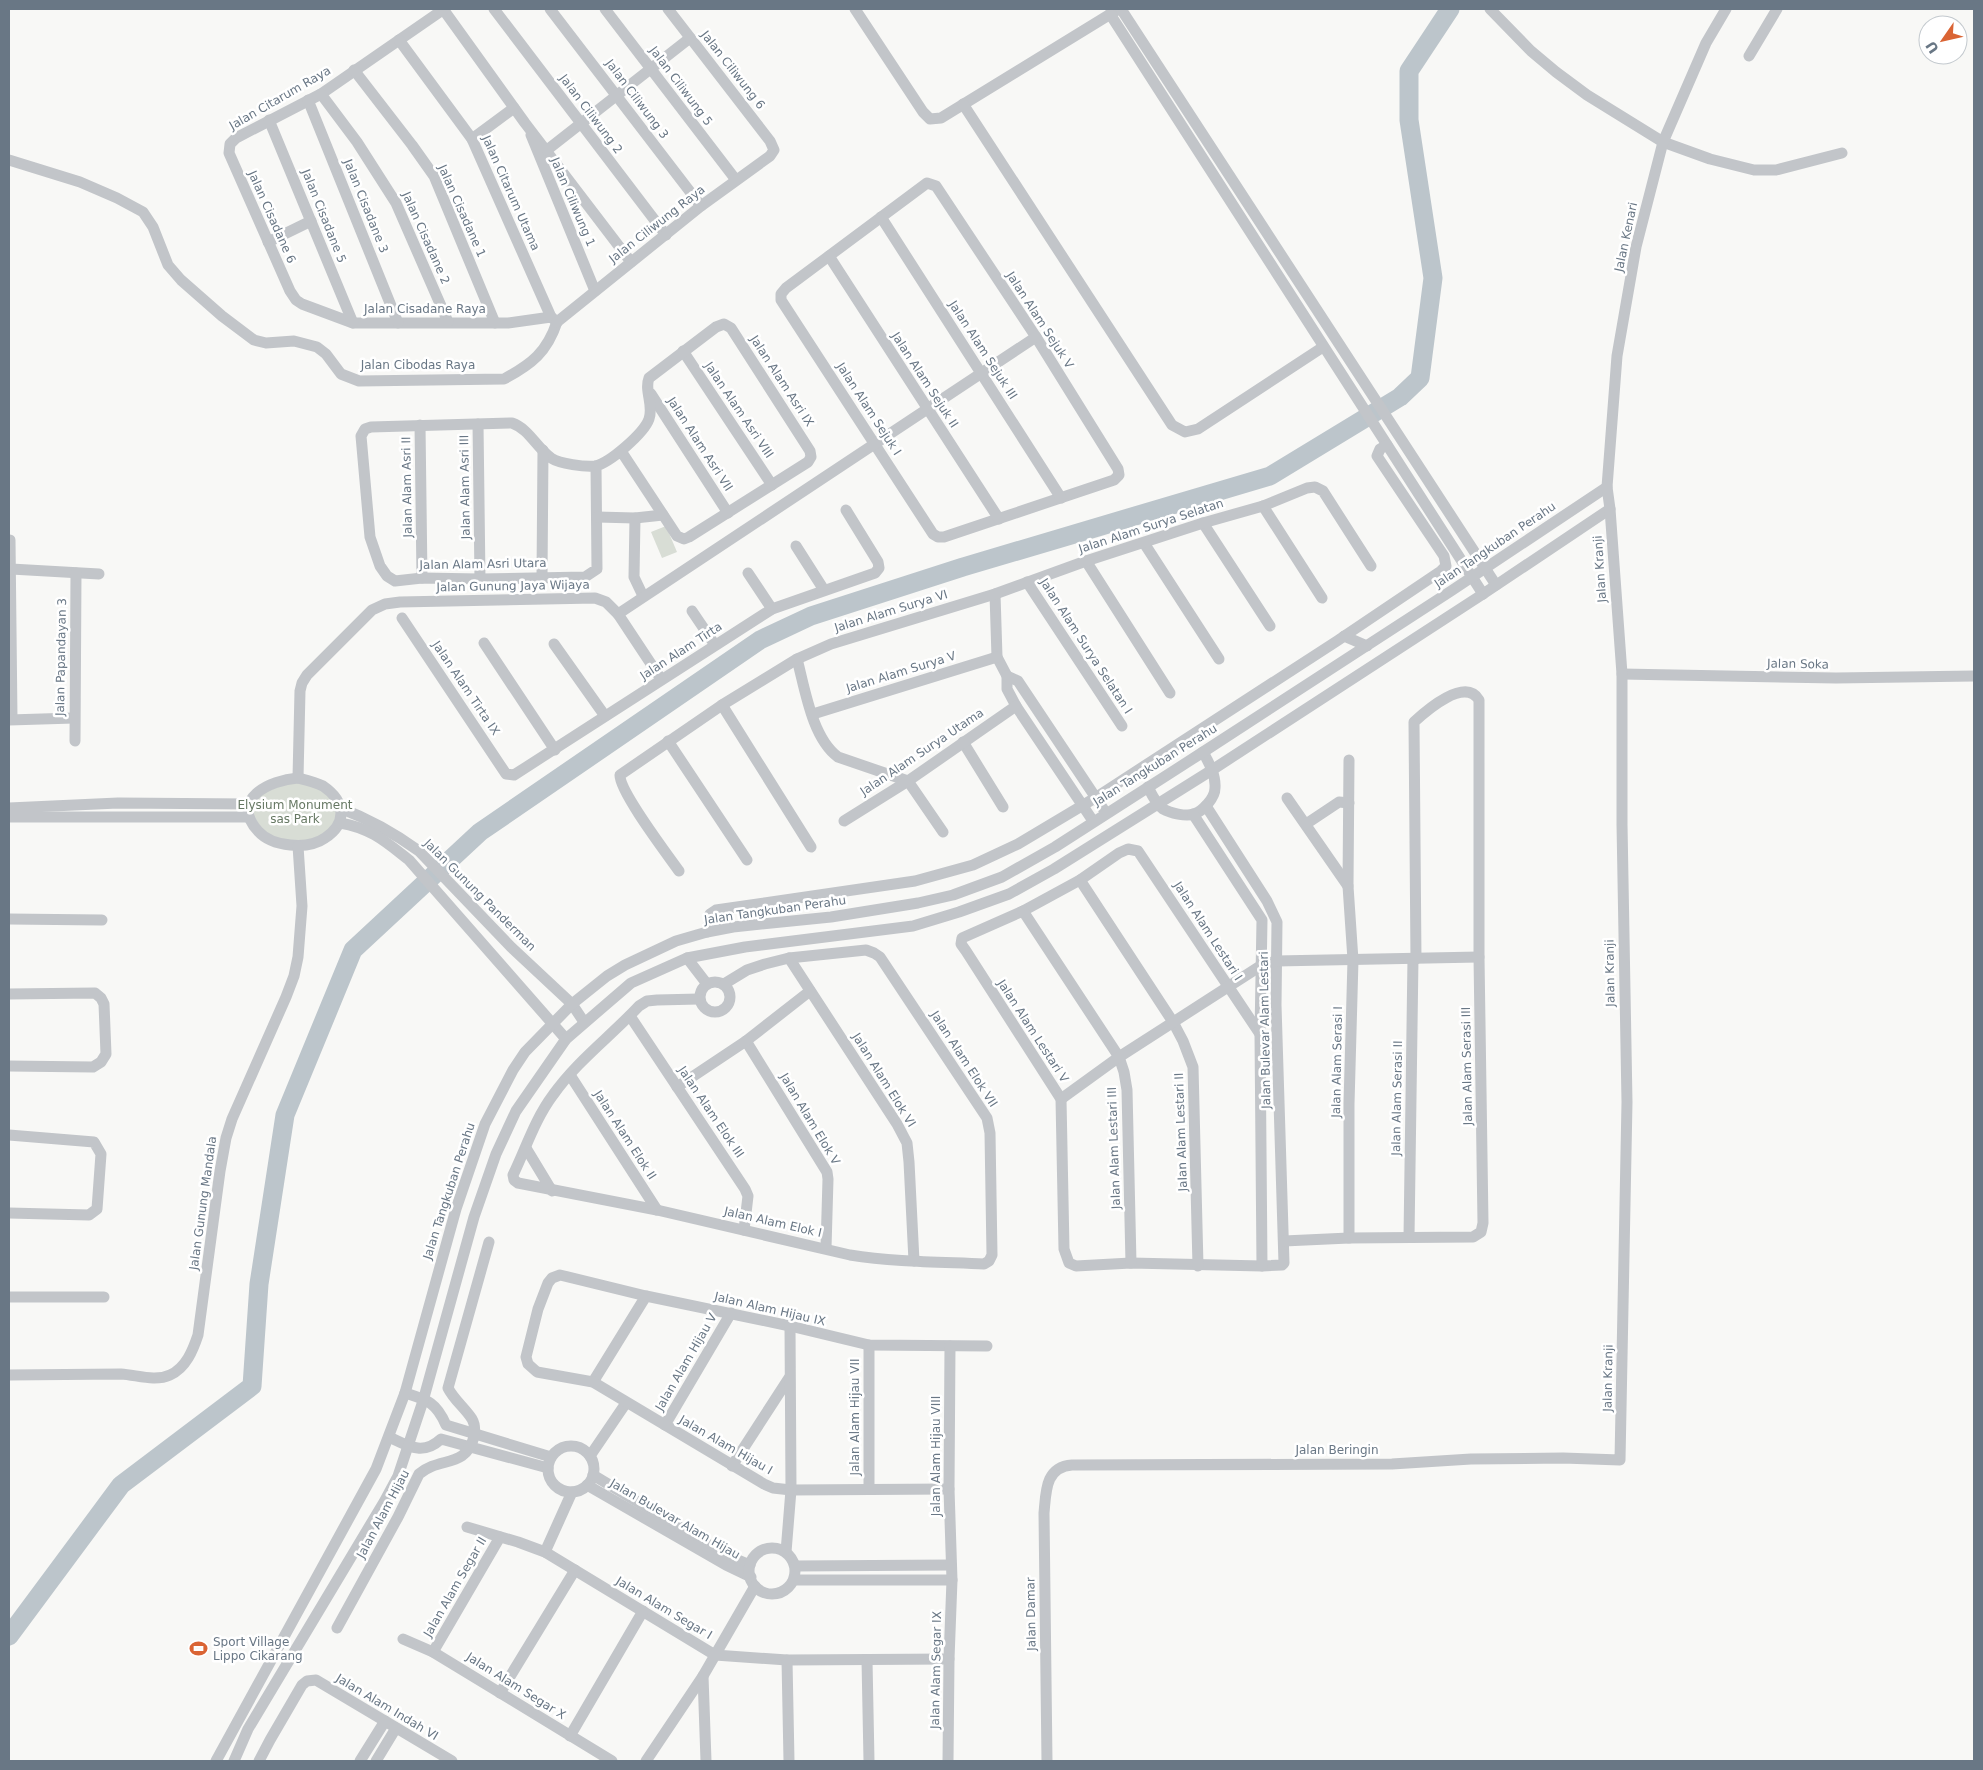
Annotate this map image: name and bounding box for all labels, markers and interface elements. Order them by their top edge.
north arrow [1918,15,1968,65]
street label: Jalan Ciliwung 6 [697,27,768,112]
text: U [1922,38,1942,56]
street label: Jalan Ciliwung 5 [646,43,715,128]
street label: Jalan Ciliwung 3 [602,56,671,141]
street label: Jalan Citarum Raya [226,63,333,133]
street label: Jalan Ciliwung 2 [556,71,625,156]
street label: Jalan Citarum Utama [479,132,543,253]
street label: Jalan Ciliwung 1 [548,154,598,249]
street label: Jalan Cisadane 3 [340,156,391,255]
street label: Jalan Cisadane 1 [435,162,489,259]
street label: Jalan Cisadane 5 [298,166,349,265]
street label: Jalan Cisadane 6 [245,168,299,265]
street label: Jalan Ciliwung Raya [606,182,708,266]
street label: Jalan Cisadane 2 [399,189,453,286]
street label: Jalan Kenari [1612,201,1640,274]
street label: Jalan Alam Sejuk V [1003,268,1077,372]
street label: Jalan Alam Sejuk III [945,297,1020,402]
street label: Jalan Cisadane Raya [363,302,486,316]
street label: Jalan Alam Sejuk II [888,329,961,430]
street label: Jalan Alam Asri IX [747,332,817,429]
street label: Jalan Cibodas Raya [360,358,475,372]
street label: Jalan Alam Asri VIII [701,359,776,461]
street label: Jalan Alam Sejuk I [833,359,904,458]
street label: Jalan Alam Asri VII [664,394,736,494]
street label: Jalan Alam Asri III [457,435,473,540]
street label: Jalan Alam Asri II [399,436,415,539]
street label: Jalan Alam Surya Selatan [1076,496,1225,556]
street label: Jalan Tangkuban Perahu [1431,499,1558,591]
street label: Jalan Kranji [1591,535,1609,604]
street label: Jalan Alam Asri Utara [418,556,547,572]
street label: Jalan Alam Surya Selatan I [1036,575,1135,716]
street label: Jalan Gunung Jaya Wijaya [435,578,590,594]
street label: Jalan Alam Surya VI [832,587,949,635]
street label: Jalan Papandayan 3 [53,598,69,717]
street label: Jalan Alam Tirta [637,619,725,683]
street label: Jalan Alam Tirta IX [429,638,503,738]
street label: Jalan Alam Surya V [843,648,958,696]
street label: Jalan Soka [1766,656,1829,672]
street label: Jalan Alam Surya Utama [857,705,986,799]
street label: Jalan Tangkuban Perahu [1090,721,1219,809]
park label: Elysium Monument sas Park [237,798,353,826]
street label: Jalan Gunung Panderman [421,836,539,954]
street label: Jalan Alam Lestari I [1170,878,1245,983]
street label: Jalan Tangkuban Perahu [702,893,847,927]
street label: Jalan Kranji [1602,939,1618,1008]
street label: Jalan Bulevar Alam Lestari [1257,951,1273,1110]
street label: Jalan Alam Lestari V [994,976,1072,1086]
street label: Jalan Alam Serasi I [1329,1006,1345,1119]
street label: Jalan Alam Serasi III [1459,1007,1475,1126]
street label: Jalan Alam Elok VII [927,1008,1000,1110]
street label: Jalan Alam Elok VI [849,1030,919,1130]
street label: Jalan Alam Serasi II [1389,1040,1405,1157]
street label: Jalan Alam Elok III [675,1063,747,1160]
street label: Jalan Alam Elok V [777,1070,843,1168]
street label: Jalan Alam Lestari II [1172,1072,1190,1193]
street label: Jalan Alam Elok II [590,1087,659,1182]
street label: Jalan Alam Lestari III [1105,1087,1123,1210]
street label: Jalan Tangkuban Perahu [420,1121,478,1262]
street label: Jalan Gunung Mandala [187,1135,219,1272]
street label: Jalan Alam Elok I [722,1204,823,1240]
street label: Jalan Alam Hijau IX [712,1289,827,1329]
street label: Jalan Alam Hijau V [652,1310,720,1414]
street label: Jalan Kranji [1600,1344,1616,1413]
street label: Jalan Alam Hijau VII [848,1358,862,1477]
street label: Jalan Alam Hijau VIII [929,1396,943,1517]
street label: Jalan Alam Hijau I [676,1412,775,1477]
street label: Jalan Beringin [1294,1443,1379,1457]
street label: Jalan Alam Hijau [353,1467,412,1561]
street label: Jalan Bulevar Alam Hijau [607,1475,743,1562]
street label: Jalan Alam Segar II [420,1534,489,1640]
street label: Jalan Alam Segar I [613,1573,715,1642]
street label: Jalan Damar [1023,1577,1039,1652]
street label: Jalan Alam Segar IX [928,1611,944,1730]
place label: Sport Village Lippo Cikarang [213,1635,303,1663]
sports icon: Sport Village Lippo Cikarang [189,1639,209,1659]
street label: Jalan Alam Segar X [463,1649,568,1722]
street label: Jalan Alam Indah VI [333,1670,441,1743]

